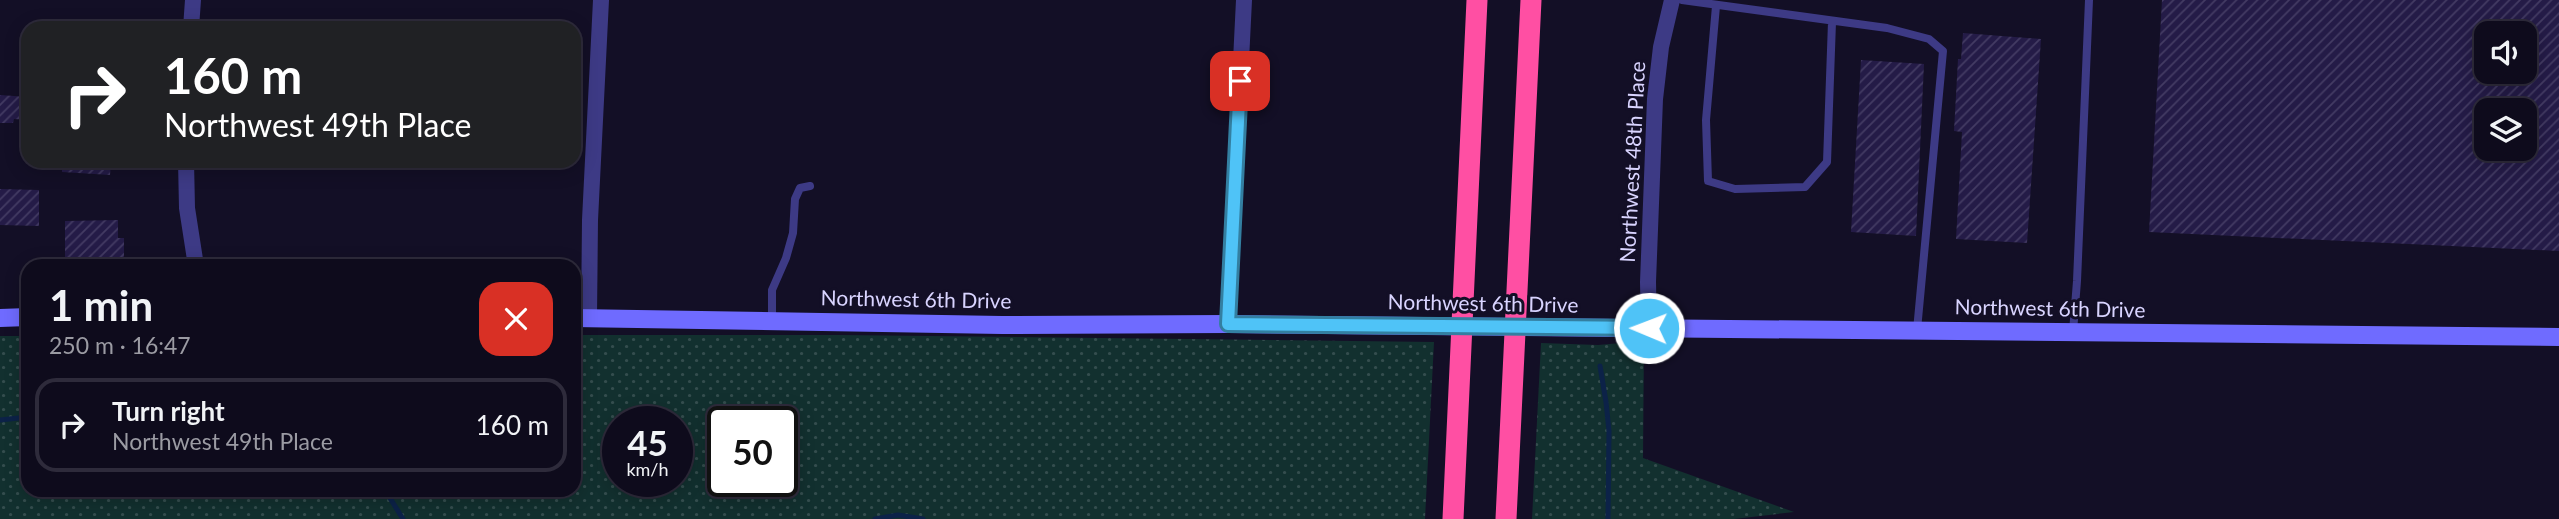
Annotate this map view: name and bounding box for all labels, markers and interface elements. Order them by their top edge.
map controls [2474,21,2537,161]
button: sound [2474,21,2537,84]
text: 160 m [164,46,302,104]
icon: right [49,49,140,140]
pin [1210,51,1270,111]
street label: Northwest 48th Place [1614,61,1649,263]
icon: arrive [1221,62,1259,100]
button: layers [2474,98,2537,161]
text: Northwest 49th Place [164,105,471,144]
text: 1 min [49,280,153,330]
button: close [479,282,553,356]
street label: Northwest 6th Drive [820,284,1012,313]
street label: Northwest 6th Drive [1387,288,1579,317]
position arrow [1612,291,1686,365]
street label: Northwest 6th Drive [1954,293,2146,322]
text: 250 m · 16:47 [49,331,191,359]
text: Turn right [112,395,225,427]
icon: right [53,406,91,444]
speed limit sign: 50 [707,406,798,497]
text: 160 m [476,409,549,441]
text: 45 [627,421,668,463]
text: Northwest 49th Place [112,427,333,455]
text: km/h [626,458,669,480]

